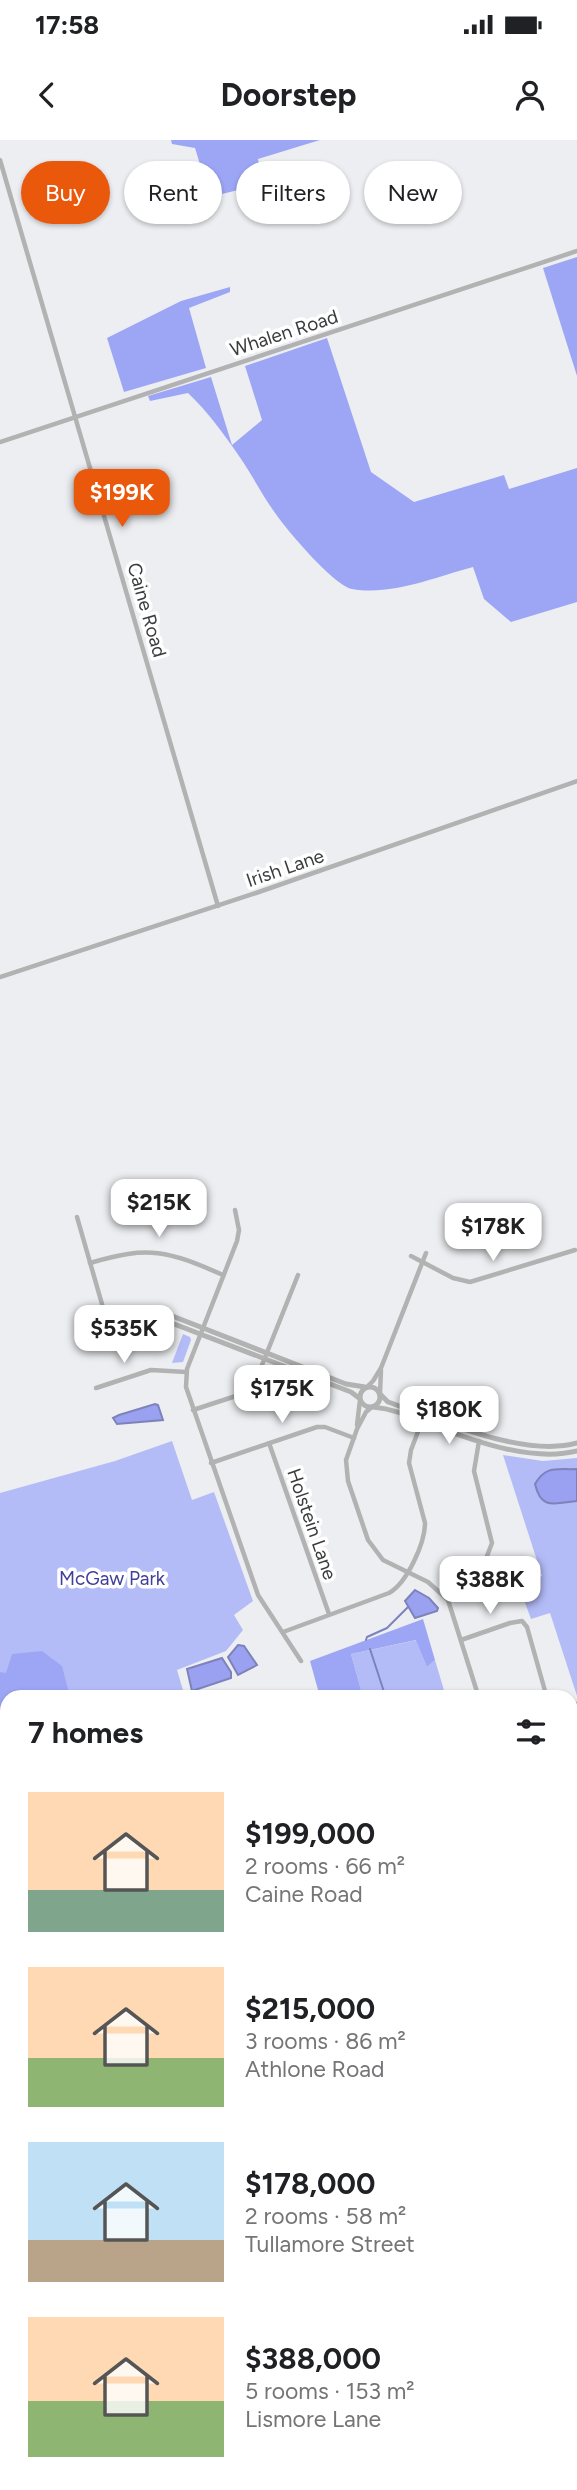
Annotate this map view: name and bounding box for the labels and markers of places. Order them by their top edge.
pin: $199K [73,470,171,529]
pin: $215K [110,1180,208,1239]
pin: $178K [444,1204,542,1263]
pin: $535K [75,1306,173,1365]
pin: $175K [233,1366,331,1425]
pin: $180K [400,1386,498,1446]
pin: $388K [441,1556,539,1616]

